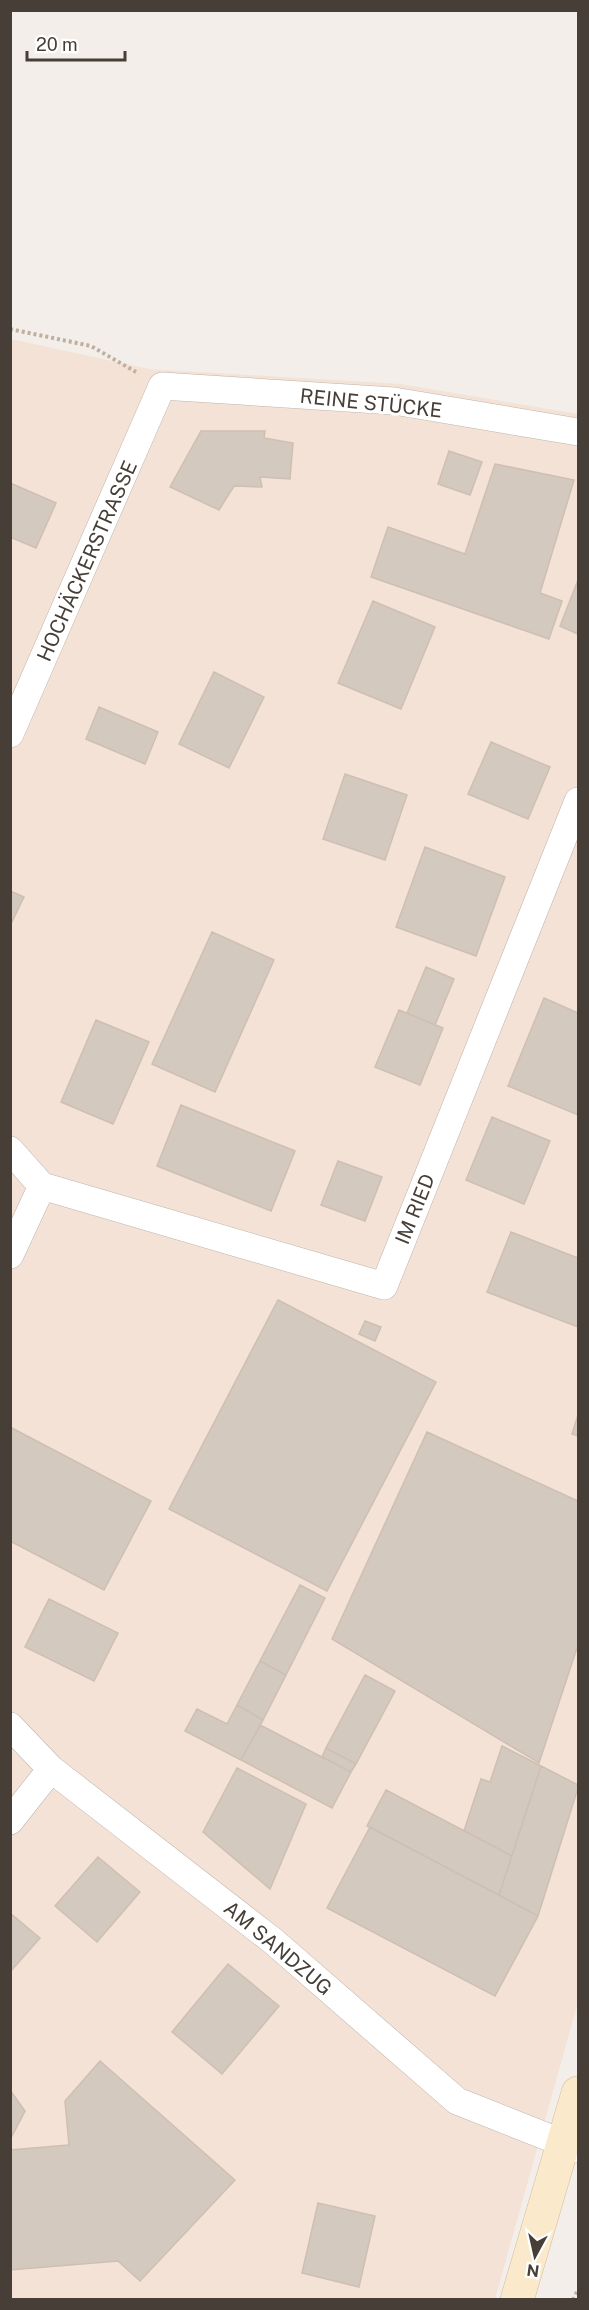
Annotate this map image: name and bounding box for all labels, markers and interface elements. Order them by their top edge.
scale bar [27,24,124,62]
text: 20 m [36,34,78,55]
street label: REINE STÜCKE [299,383,443,422]
street label: HOCHÄCKERSTRASSE [32,457,142,665]
street label: IM RIED [390,1170,440,1248]
street label: AM SANDZUG [219,1896,337,2000]
north arrow [505,2226,565,2286]
text: N [525,2260,541,2281]

